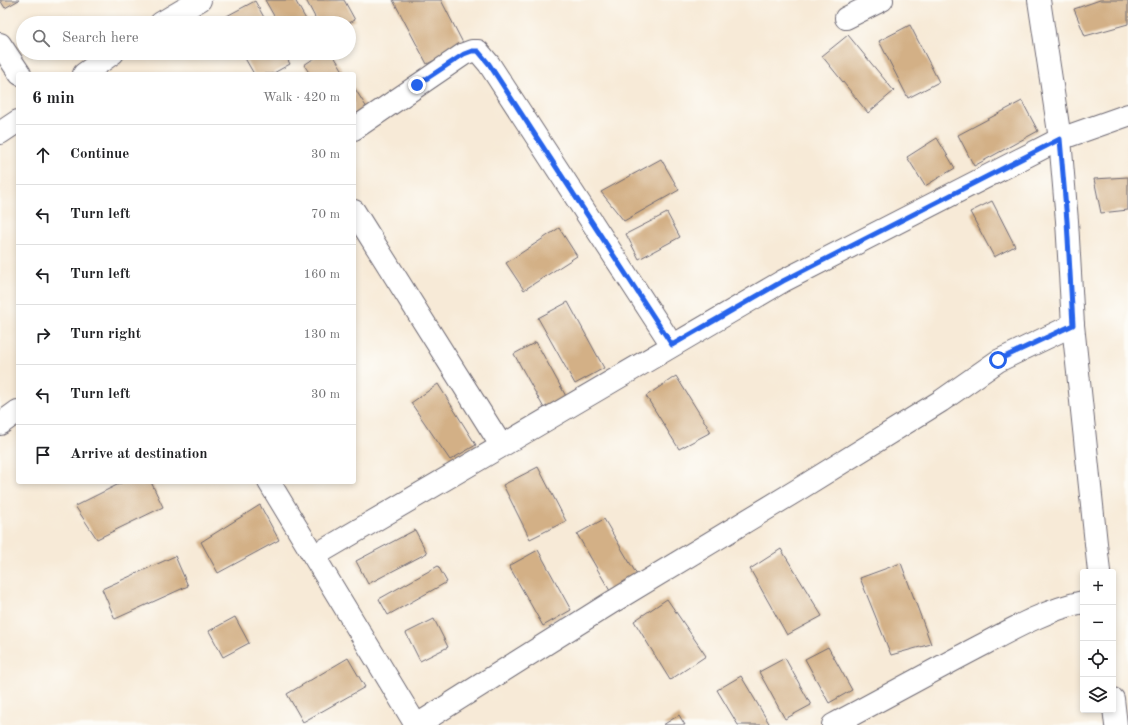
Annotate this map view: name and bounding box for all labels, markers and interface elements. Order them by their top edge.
search box [16,16,356,60]
icon: search [30,27,52,49]
text: Search here [62,31,139,46]
route end [408,76,426,94]
text: 6 min [32,90,75,107]
text: Walk · 420 m [263,91,340,104]
icon: ahead [32,144,54,166]
text: Continue [70,147,129,162]
text: 30 m [311,148,340,161]
icon: left [32,204,54,226]
text: Turn left [70,207,130,222]
text: 70 m [311,208,340,221]
icon: left [32,264,54,286]
text: Turn left [70,267,130,282]
text: 160 m [303,268,340,281]
icon: right [32,324,54,346]
text: Turn right [70,327,141,342]
text: 130 m [303,328,340,341]
route start [989,351,1007,369]
icon: left [32,384,54,406]
text: Turn left [70,387,130,402]
text: 30 m [311,388,340,401]
icon: arrive [32,444,54,466]
text: Arrive at destination [70,447,208,462]
map controls [1080,569,1116,713]
button: + [1080,569,1116,605]
button: − [1080,605,1116,641]
button: locate [1080,641,1116,677]
button: layers [1080,677,1116,713]

